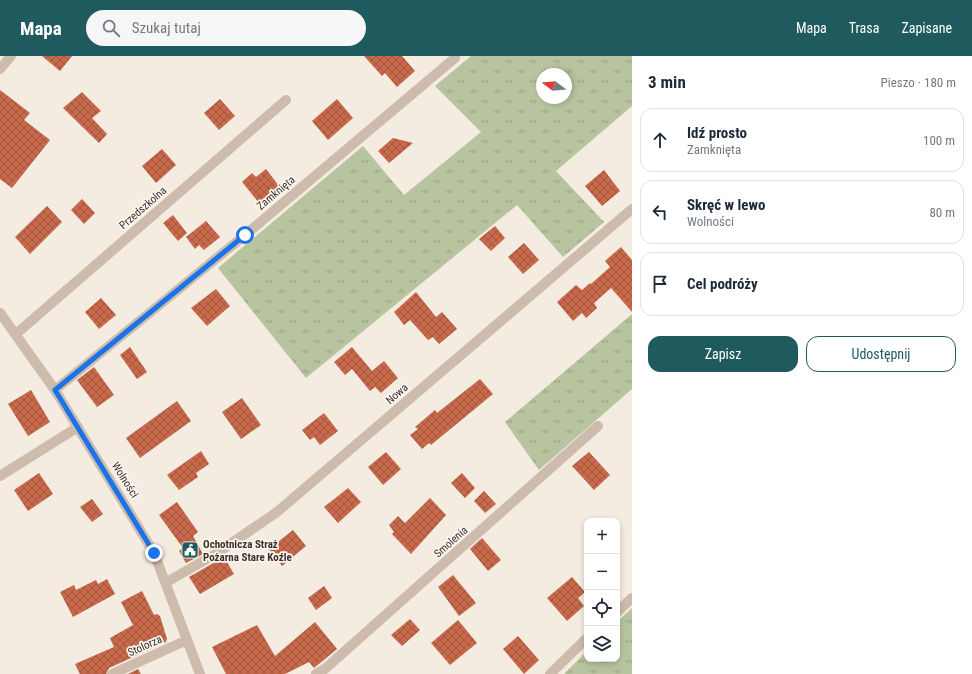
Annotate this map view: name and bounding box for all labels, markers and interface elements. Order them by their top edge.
search box [86,10,366,46]
text: Mapa [20,17,62,40]
icon: search [100,17,122,39]
text: Szukaj tutaj [132,19,201,37]
text: Mapa [796,20,827,36]
text: Trasa [849,20,879,36]
text: Zapisane [901,20,952,36]
north arrow [536,68,572,104]
text: 3 min [648,72,686,92]
text: Pieszo · 180 m [881,75,956,90]
text: Idź prosto [687,124,747,142]
icon: ahead [649,129,671,151]
text: 100 m [923,133,955,148]
text: Zamknięta [687,142,741,157]
street label: Zamknięta [254,173,298,213]
street label: Przedszkolna [117,184,169,232]
text: Skręć w lewo [687,196,766,214]
icon: left [649,201,671,223]
text: 80 m [929,205,955,220]
text: Wolności [687,214,734,229]
route start [236,226,254,244]
icon: arrive [649,273,671,295]
text: Cel podróży [687,275,758,293]
button: Zapisz [648,336,798,372]
button: Udostępnij [806,336,956,372]
street label: Nowa [383,381,411,407]
street label: Wolności [109,460,141,500]
map controls [584,518,620,662]
button: + [584,518,620,554]
street label: Smolenia [432,524,470,560]
place label: Ochotnicza Straż Pożarna Stare Koźle [203,538,292,564]
public building icon: Ochotnicza Straż Pożarna Stare Koźle [180,540,200,560]
route end [145,544,163,562]
button: − [584,554,620,590]
button: locate [584,590,620,626]
button: layers [584,626,620,662]
street label: Stolorza [126,633,164,659]

